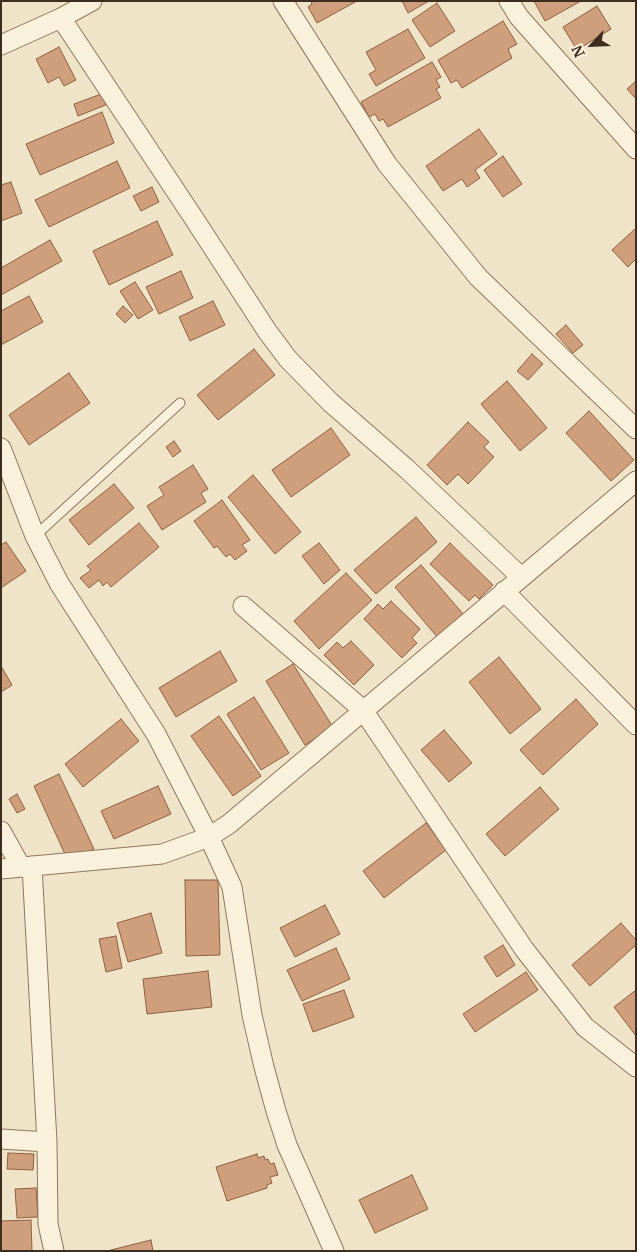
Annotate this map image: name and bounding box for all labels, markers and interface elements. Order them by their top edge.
north arrow [567,20,617,70]
text: N [568,43,589,60]

